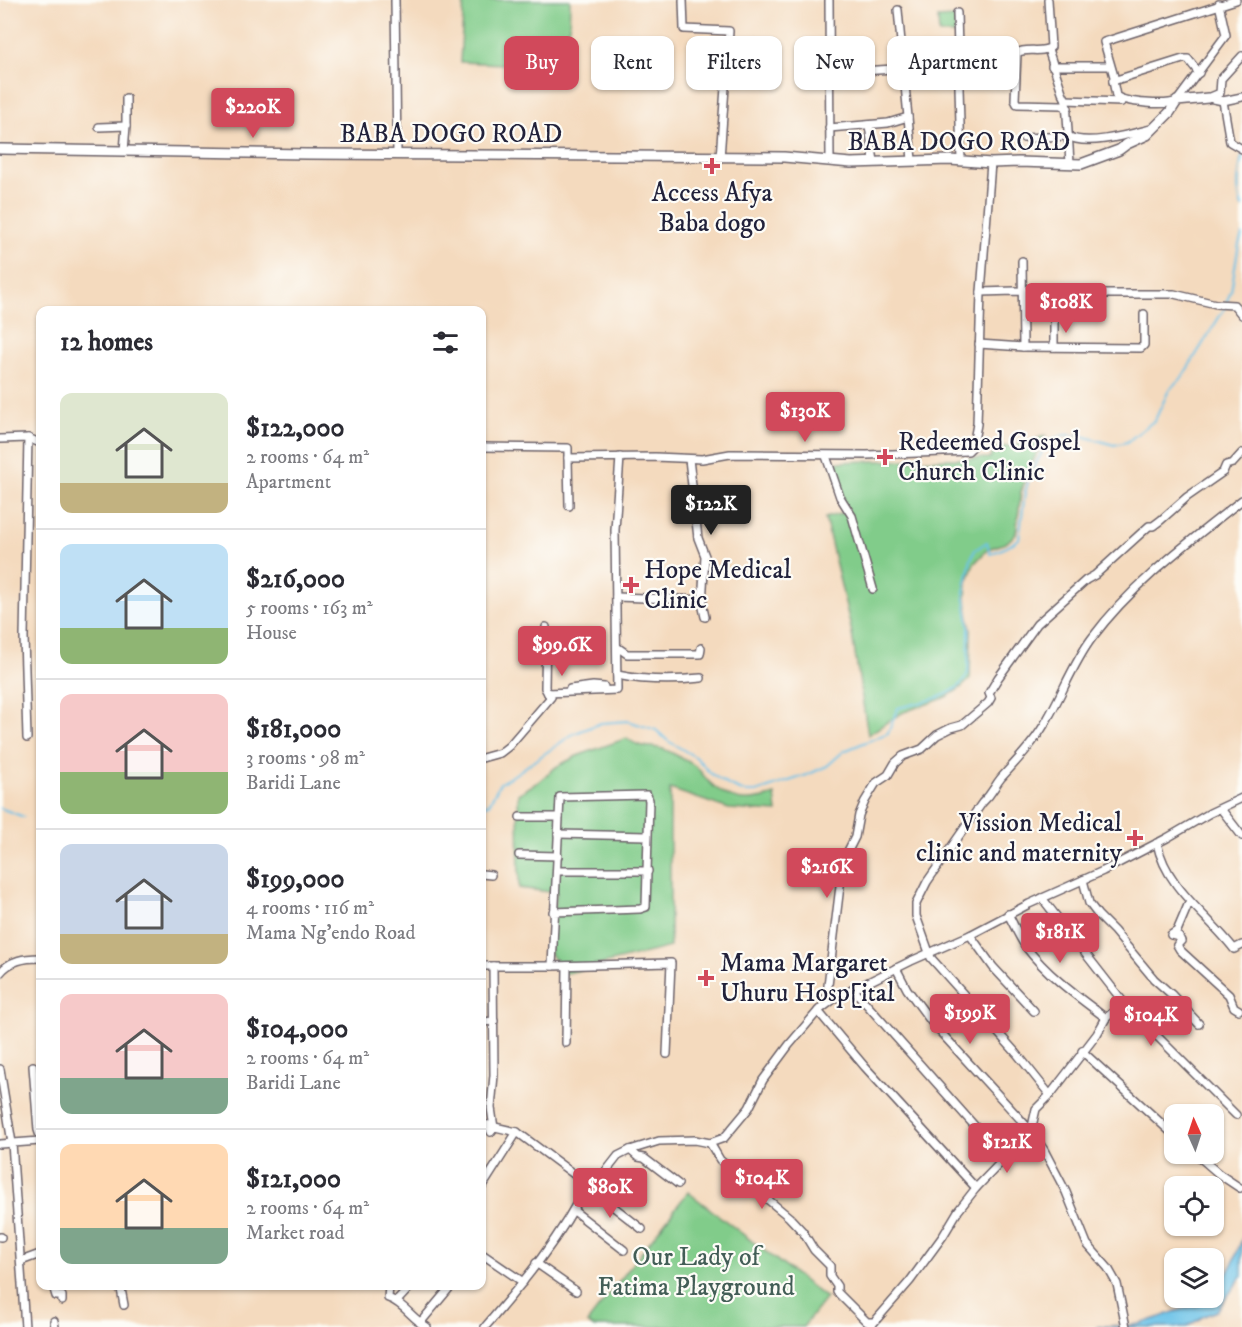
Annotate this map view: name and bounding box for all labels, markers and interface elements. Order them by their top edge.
chip: Buy [504,36,579,90]
chip: Rent [591,36,674,90]
chip: Filters [686,36,782,90]
chip: New [794,36,875,90]
chip: Apartment [887,36,1019,90]
pin: $220K [211,88,295,139]
text: $220K [225,95,281,120]
street label: BABA DOGO ROAD [340,118,562,151]
street label: BABA DOGO ROAD [848,126,1070,159]
marker: Access Afya Baba dogo [703,157,721,175]
place label: Access Afya Baba dogo [652,177,772,240]
pin: $108K [1024,283,1108,334]
text: $108K [1039,290,1093,315]
text: 12 homes [60,326,153,359]
icon: filters [429,326,462,359]
pin: $130K [763,392,847,443]
text: $130K [780,399,830,424]
text: $122,000 [246,412,345,445]
icon: home [108,417,180,489]
place label: Redeemed Gospel Church Clinic [898,426,1081,489]
text: 2 rooms · 64 m² [246,445,369,470]
marker: Redeemed Gospel Church Clinic [876,448,894,466]
text: Apartment [246,470,331,495]
pin: $122K [669,485,753,536]
text: $122K [685,492,737,517]
place label: Hope Medical Clinic [644,554,792,617]
text: $216,000 [246,563,345,596]
icon: home [108,568,180,640]
marker: Hope Medical Clinic [622,576,640,594]
text: 5 rooms · 163 m² [246,596,373,621]
text: House [246,621,297,646]
pin: $99.6K [513,626,611,677]
text: $99.6K [532,633,592,658]
text: $181,000 [246,713,341,746]
icon: home [108,718,180,790]
text: 3 rooms · 98 m² [246,746,365,771]
text: Baridi Lane [246,771,341,796]
place label: Vission Medical clinic and maternity [916,807,1123,870]
marker: Vission Medical clinic and maternity [1126,829,1144,847]
pin: $216K [785,848,869,899]
text: $216K [801,855,853,880]
text: $199,000 [246,863,345,896]
icon: home [108,868,180,940]
text: 4 rooms · 116 m² [246,896,374,921]
pin: $181K [1018,913,1102,964]
text: $181K [1035,920,1085,945]
text: Mama Ng'endo Road [246,921,415,946]
place label: Mama Margaret Uhuru Hosp[ital [720,947,895,1010]
marker: Mama Margaret Uhuru Hosp[ital [697,969,715,987]
pin: $199K [928,994,1012,1045]
pin: $104K [1109,996,1193,1047]
text: $199K [944,1001,996,1026]
text: $104K [1124,1003,1178,1028]
text: $104,000 [246,1013,348,1046]
icon: home [108,1018,180,1090]
text: 2 rooms · 64 m² [246,1046,369,1071]
text: Baridi Lane [246,1071,341,1096]
north arrow [1164,1104,1224,1164]
map controls [1164,1104,1224,1308]
pin: $121K [965,1123,1049,1174]
text: $121K [982,1130,1032,1155]
pin: $104K [720,1159,804,1210]
text: $121,000 [246,1163,341,1196]
text: $104K [735,1166,789,1191]
icon: home [108,1168,180,1240]
pin: $80K [574,1168,646,1219]
text: $80K [587,1175,633,1200]
button: locate [1164,1176,1224,1236]
text: 2 rooms · 64 m² [246,1196,369,1221]
text: Market road [246,1221,344,1246]
park label: Our Lady of Fatima Playground [597,1241,795,1304]
button: layers [1164,1248,1224,1308]

